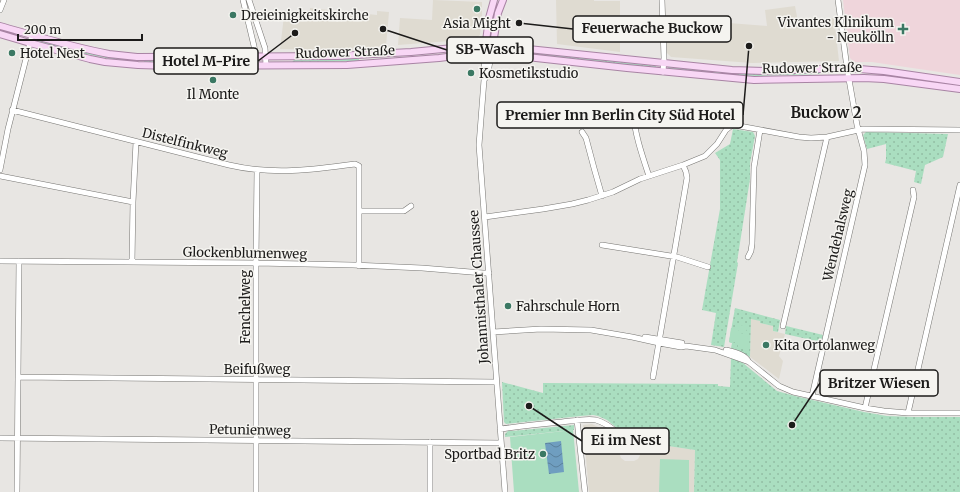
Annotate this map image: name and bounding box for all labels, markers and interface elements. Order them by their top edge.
marker: Asia Might [472,4,482,14]
place label: Dreieinigkeitskirche [241,7,369,24]
marker: Dreieinigkeitskirche [228,10,238,20]
place label: Vivantes Klinikum - Neukölln [777,14,894,46]
place label: Asia Might [442,15,511,32]
scale bar [18,16,142,42]
callout: Feuerwache Buckow [573,16,731,42]
text: Feuerwache Buckow [581,19,724,37]
text: 200 m [24,22,61,37]
marker: Vivantes Klinikum - Neukölln [897,23,909,35]
callout: SB-Wasch [447,37,533,63]
text: SB-Wasch [455,40,525,58]
street label: Rudower Straße [295,42,395,62]
place label: Hotel Nest [20,45,85,62]
marker: Hotel Nest [7,48,17,58]
callout: Hotel M-Pire [154,48,258,74]
text: Hotel M-Pire [162,52,250,70]
street label: Rudower Straße [762,59,862,77]
place label: Kosmetikstudio [479,65,579,82]
marker: Kosmetikstudio [466,68,476,78]
marker: Il Monte [208,75,218,85]
place label: Il Monte [187,86,239,103]
callout: Premier Inn Berlin City Süd Hotel [497,102,743,128]
district label: Buckow 2 [790,103,862,122]
text: Premier Inn Berlin City Süd Hotel [505,106,735,124]
street label: Distelfinkweg [140,124,230,162]
street label: Wendehalsweg [819,187,857,284]
street label: Johannisthaler Chaussee [465,209,493,365]
street label: Glockenblumenweg [183,243,307,263]
street label: Fenchelweg [237,270,254,344]
place label: Fahrschule Horn [516,298,620,315]
marker: Fahrschule Horn [503,301,513,311]
place label: Kita Ortolanweg [774,337,875,354]
marker: Kita Ortolanweg [761,340,771,350]
street label: Beifußweg [224,361,290,378]
callout: Britzer Wiesen [820,370,938,396]
text: Britzer Wiesen [828,374,931,392]
street label: Petunienweg [209,421,291,439]
callout: Ei im Nest [582,428,669,454]
text: Ei im Nest [591,431,662,449]
place label: Sportbad Britz [444,446,535,463]
marker: Sportbad Britz [538,449,548,459]

